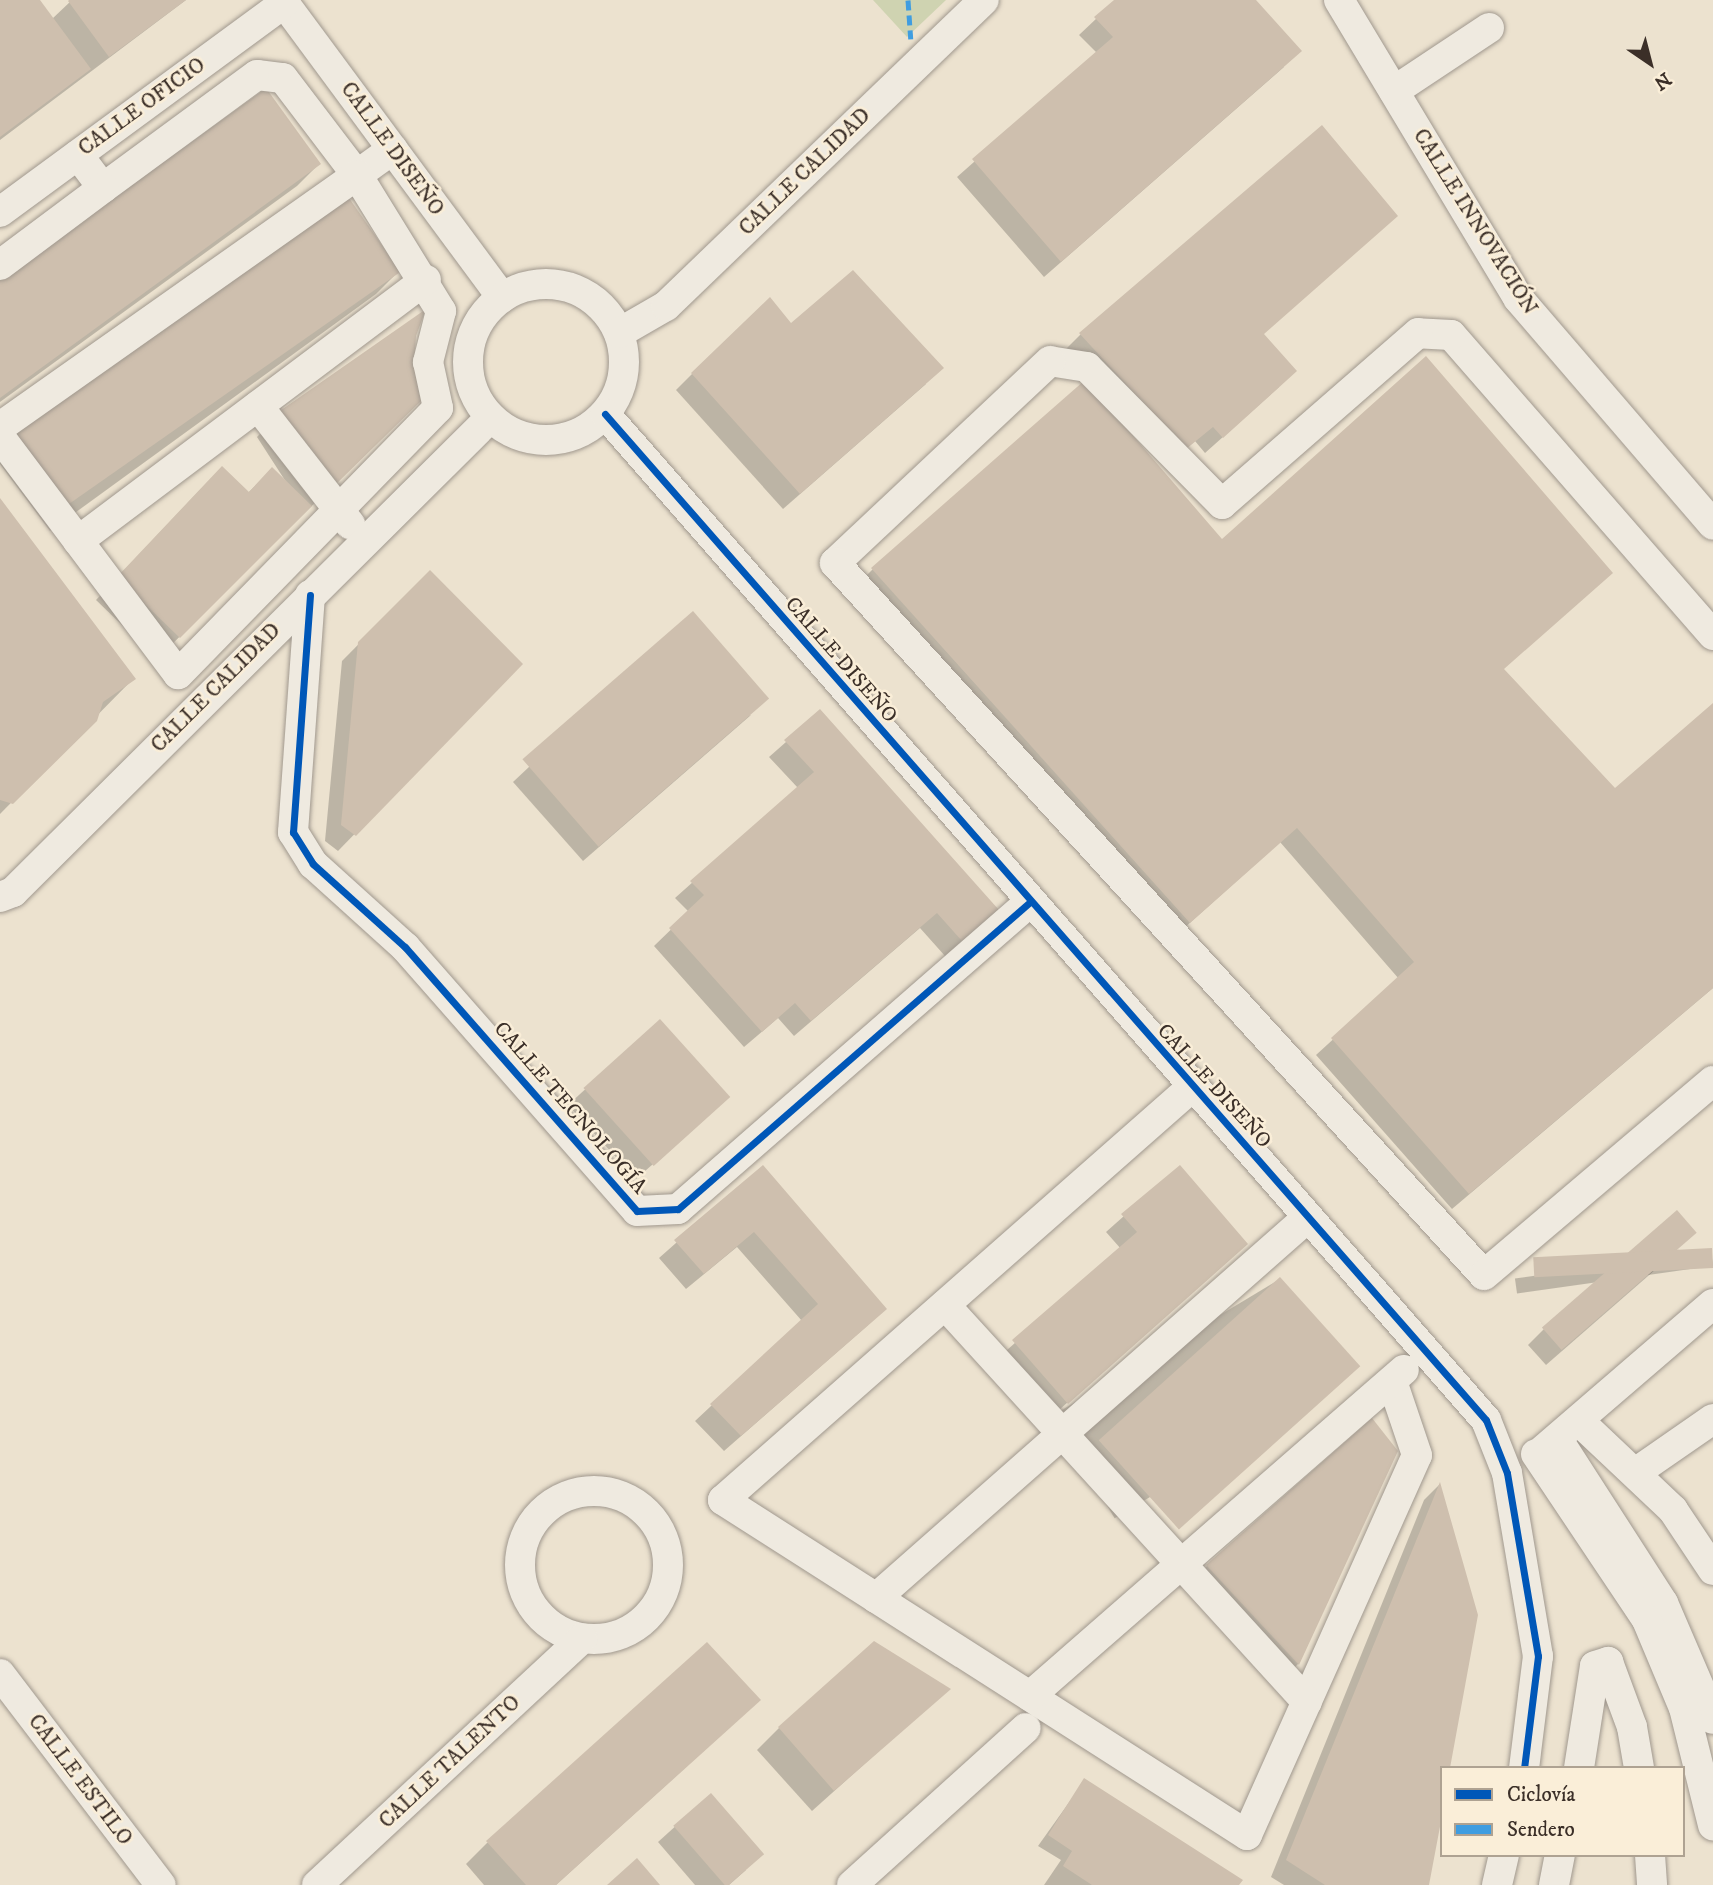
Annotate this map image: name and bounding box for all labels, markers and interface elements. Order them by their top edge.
north arrow [1615,28,1685,98]
street label: CALLE OFICIO [74,53,210,161]
text: N [1649,67,1675,95]
street label: CALLE DISEÑO [335,77,449,221]
street label: CALLE CALIDAD [734,103,876,241]
street label: CALLE INNOVACIÓN [1408,124,1542,320]
street label: CALLE DISEÑO [779,592,903,728]
street label: CALLE CALIDAD [146,618,286,758]
street label: CALLE TECNOLOGÍA [488,1017,652,1199]
street label: CALLE DISEÑO [1152,1019,1276,1153]
street label: CALLE TALENTO [374,1690,526,1834]
street label: CALLE ESTILO [23,1710,137,1850]
legend [1440,1766,1685,1857]
text: Ciclovía [1507,1782,1575,1808]
text: Sendero [1507,1817,1575,1843]

